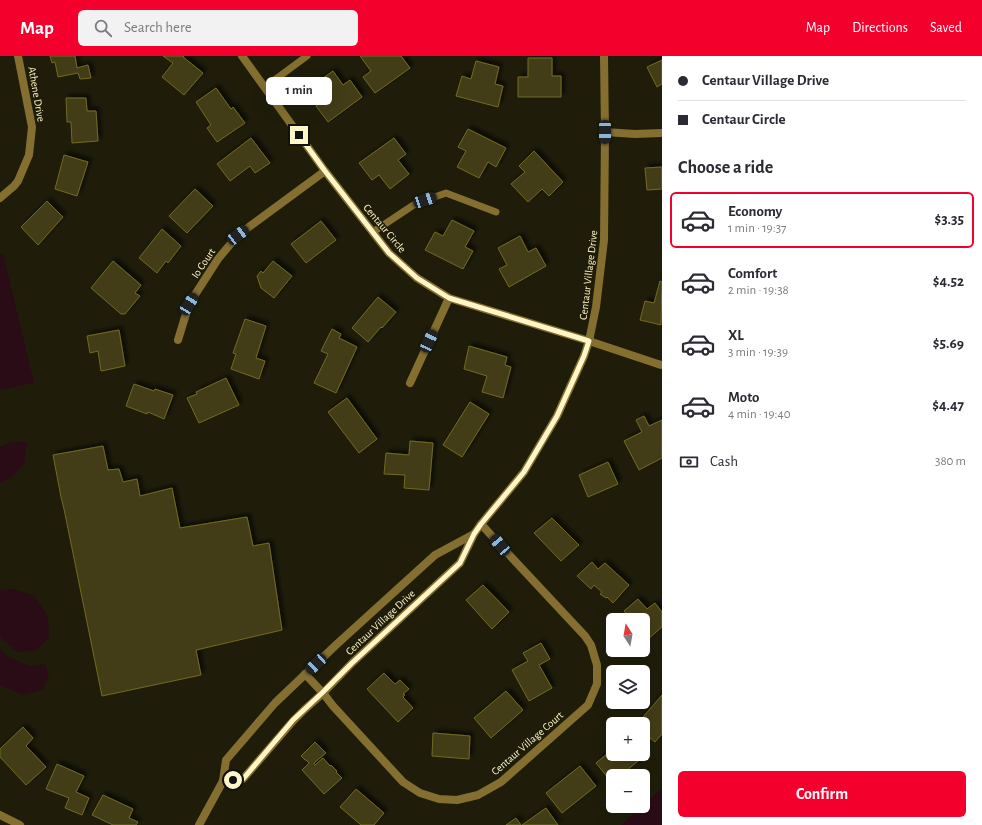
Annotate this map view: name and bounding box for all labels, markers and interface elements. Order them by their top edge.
search box [78,10,358,46]
icon: search [92,17,114,39]
text: Map [20,19,54,38]
text: Search here [124,20,192,35]
text: Map [806,21,830,35]
text: Directions [852,21,908,35]
text: Saved [930,21,962,35]
street label: Athene Drive [26,66,47,123]
text: Centaur Village Drive [702,73,829,88]
callout: 1 min [266,77,332,105]
text: 1 min [285,84,313,97]
text: Centaur Circle [702,112,786,127]
car [599,120,611,144]
route end [290,126,308,144]
text: Choose a ride [678,159,773,177]
car [412,191,438,209]
street label: Centaur Circle [361,202,408,255]
icon: car [680,202,716,238]
text: Economy [728,204,782,219]
text: $3.35 [934,212,964,227]
text: 1 min · 19:37 [728,222,786,235]
car [225,223,251,247]
street label: Centaur Village Drive [578,230,599,321]
street label: Io Court [190,246,218,280]
icon: car [680,264,716,300]
text: Comfort [728,266,777,281]
text: $4.52 [933,274,964,289]
text: 2 min · 19:38 [728,284,789,297]
car [178,291,200,317]
icon: car [680,326,716,362]
car [418,328,440,354]
text: XL [728,328,744,343]
text: $5.69 [933,336,964,351]
text: 3 min · 19:39 [728,346,788,359]
icon: car [680,388,716,424]
text: Moto [728,390,760,405]
text: $4.47 [932,398,964,413]
text: 4 min · 19:40 [728,408,791,421]
icon: cash [678,451,700,473]
text: Cash [710,454,738,469]
text: 380 m [935,455,966,468]
car [488,532,512,558]
street label: Centaur Village Drive [344,588,417,657]
north arrow [606,613,650,657]
map controls [606,613,650,813]
car [303,651,329,677]
button: layers [606,665,650,709]
street label: Centaur Village Court [489,709,566,777]
button: + [606,717,650,761]
button: − [606,769,650,813]
route start [224,771,242,789]
button: Confirm [678,771,966,817]

